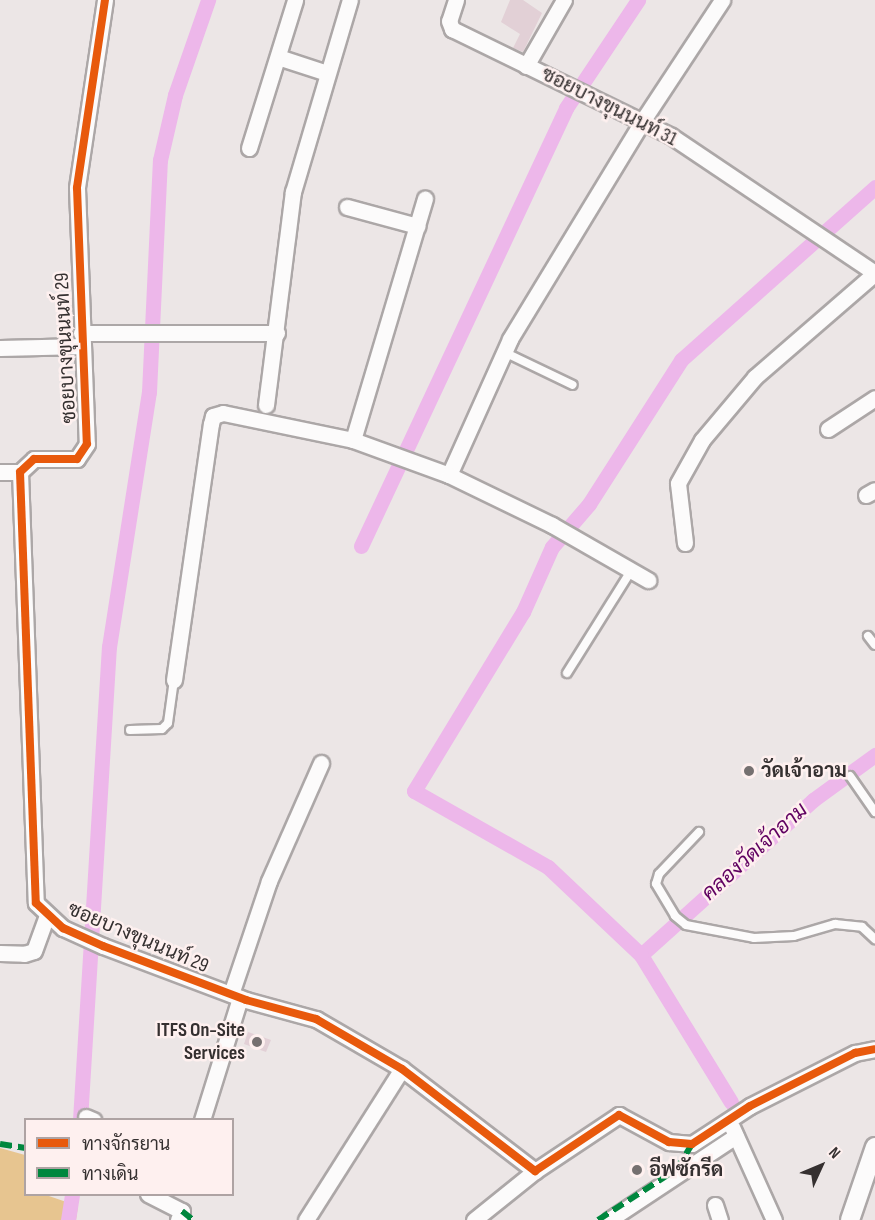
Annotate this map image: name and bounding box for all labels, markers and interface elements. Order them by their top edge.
street label: ซอยบางขุนนนท์ 31 [537,62,681,152]
street label: ซอยบางขุนนนท์ 29 [50,272,82,424]
place label: วัดเจ้าอาม [761,759,847,783]
marker: วัดเจ้าอาม [742,764,756,778]
water label: คลองวัดเจ้าอาม [697,798,813,906]
street label: ซอยบางขุนนนท์ 29 [64,898,212,978]
place label: ITFS On-Site Services [157,1018,245,1065]
marker: ITFS On-Site Services [250,1035,264,1049]
legend [24,1118,234,1196]
text: ทางจักรยาน [82,1134,170,1155]
north arrow [791,1136,851,1196]
text: N [825,1143,844,1163]
place label: อีฟซักรีด [649,1158,723,1182]
marker: อีฟซักรีด [630,1163,644,1177]
text: ทางเดิน [82,1164,138,1185]

